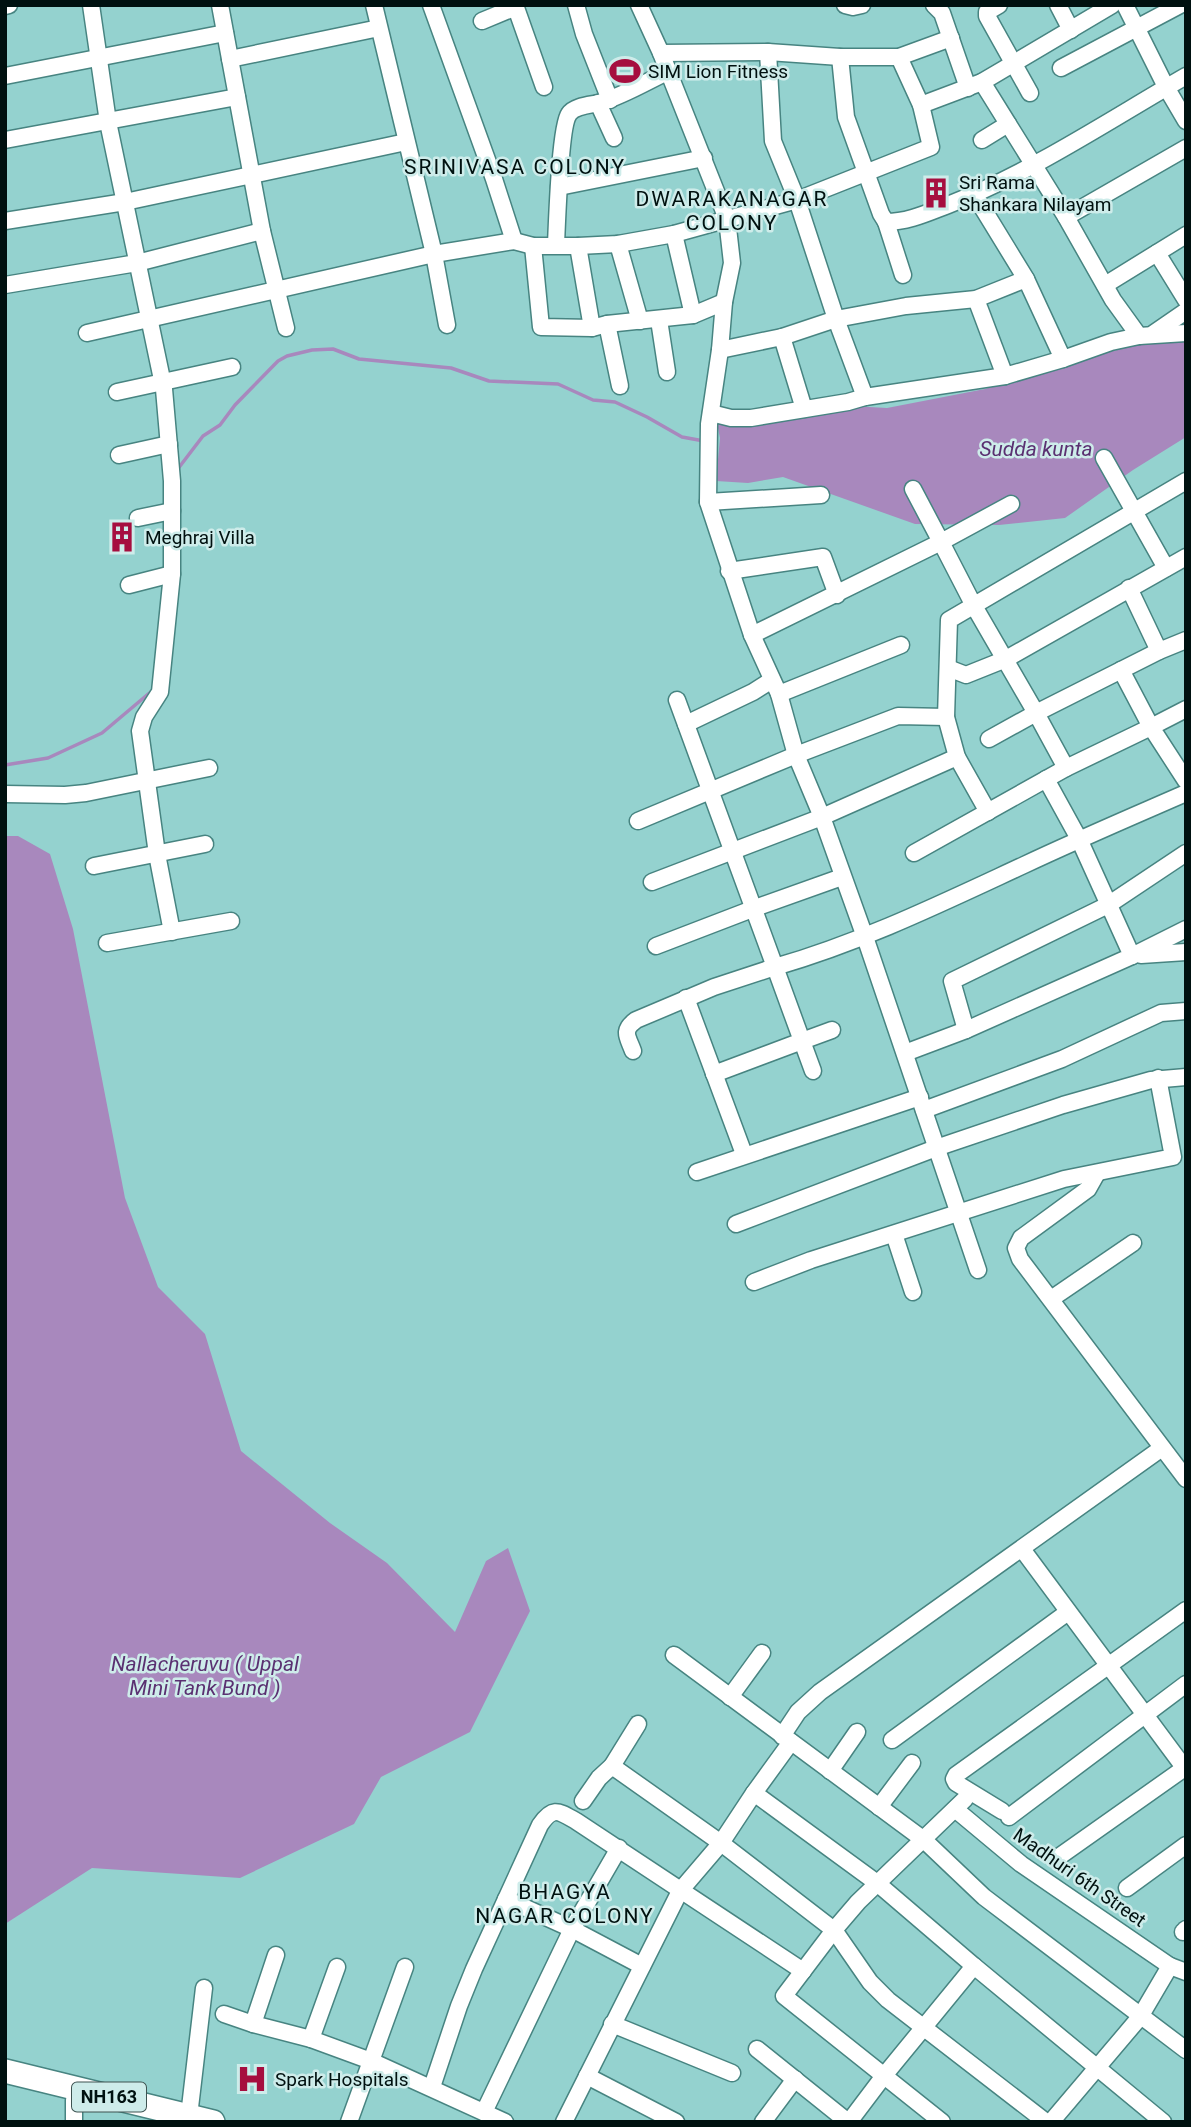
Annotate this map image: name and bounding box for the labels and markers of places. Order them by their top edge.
sports icon: SIM Lion Fitness [608,54,642,88]
place label: SIM Lion Fitness [648,60,788,83]
place label: Sri Rama Shankara Nilayam [959,171,1112,216]
building icon: Sri Rama Shankara Nilayam [919,176,953,210]
building icon: Meghraj Villa [105,520,139,554]
place label: Meghraj Villa [145,526,255,549]
hospital icon: Spark Hospitals [235,2062,269,2096]
place label: Spark Hospitals [275,2068,409,2091]

